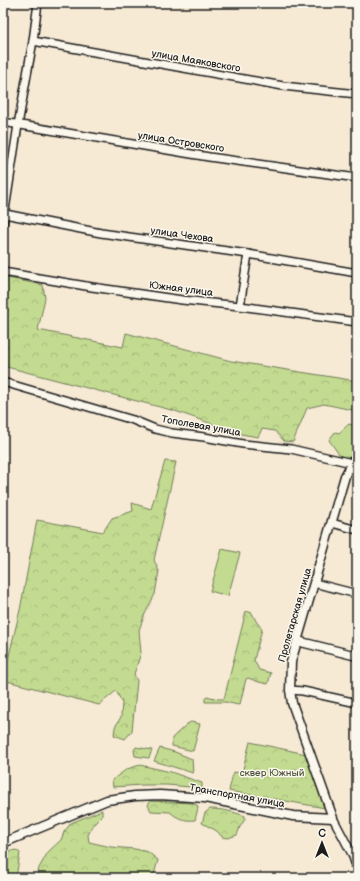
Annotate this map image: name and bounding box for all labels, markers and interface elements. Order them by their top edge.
street label: улица Маяковского [151,47,241,75]
street label: улица Островского [137,129,225,155]
street label: улица Чехова [150,225,214,245]
street label: Южная улица [148,279,214,299]
street label: Тополевая улица [160,413,242,439]
street label: Пролетарская улица [276,566,314,663]
park label: сквер Южный [240,767,305,779]
street label: Транспортная улица [188,782,286,810]
north arrow [302,823,342,863]
text: С [318,827,326,840]

